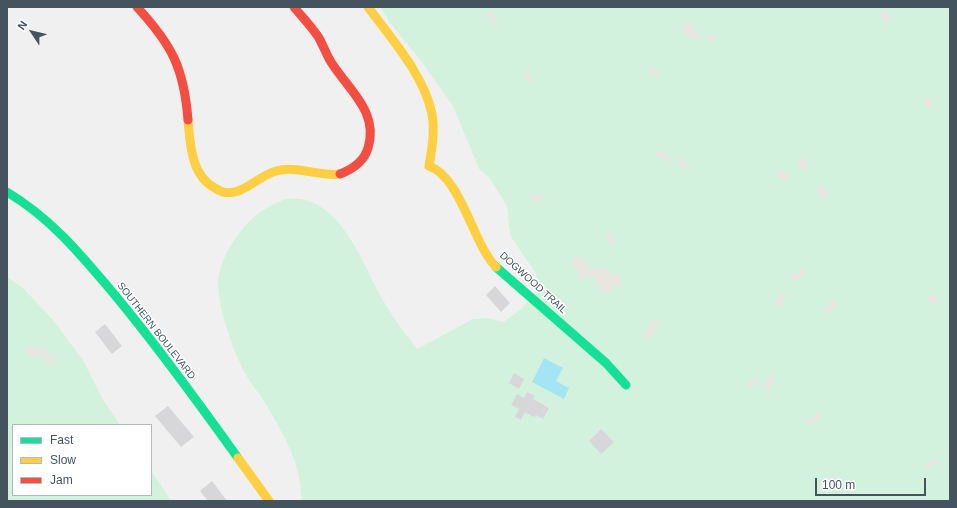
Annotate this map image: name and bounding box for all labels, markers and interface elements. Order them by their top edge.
north arrow [12,12,52,52]
text: N [15,18,29,32]
street label: DOGWOOD TRAIL [497,250,569,316]
street label: SOUTHERN BOULEVARD [114,280,198,382]
legend [12,424,152,496]
text: Fast [50,433,73,447]
text: Slow [50,453,76,467]
scale bar [817,470,928,496]
text: Jam [50,473,73,487]
text: 100 m [822,478,855,492]

